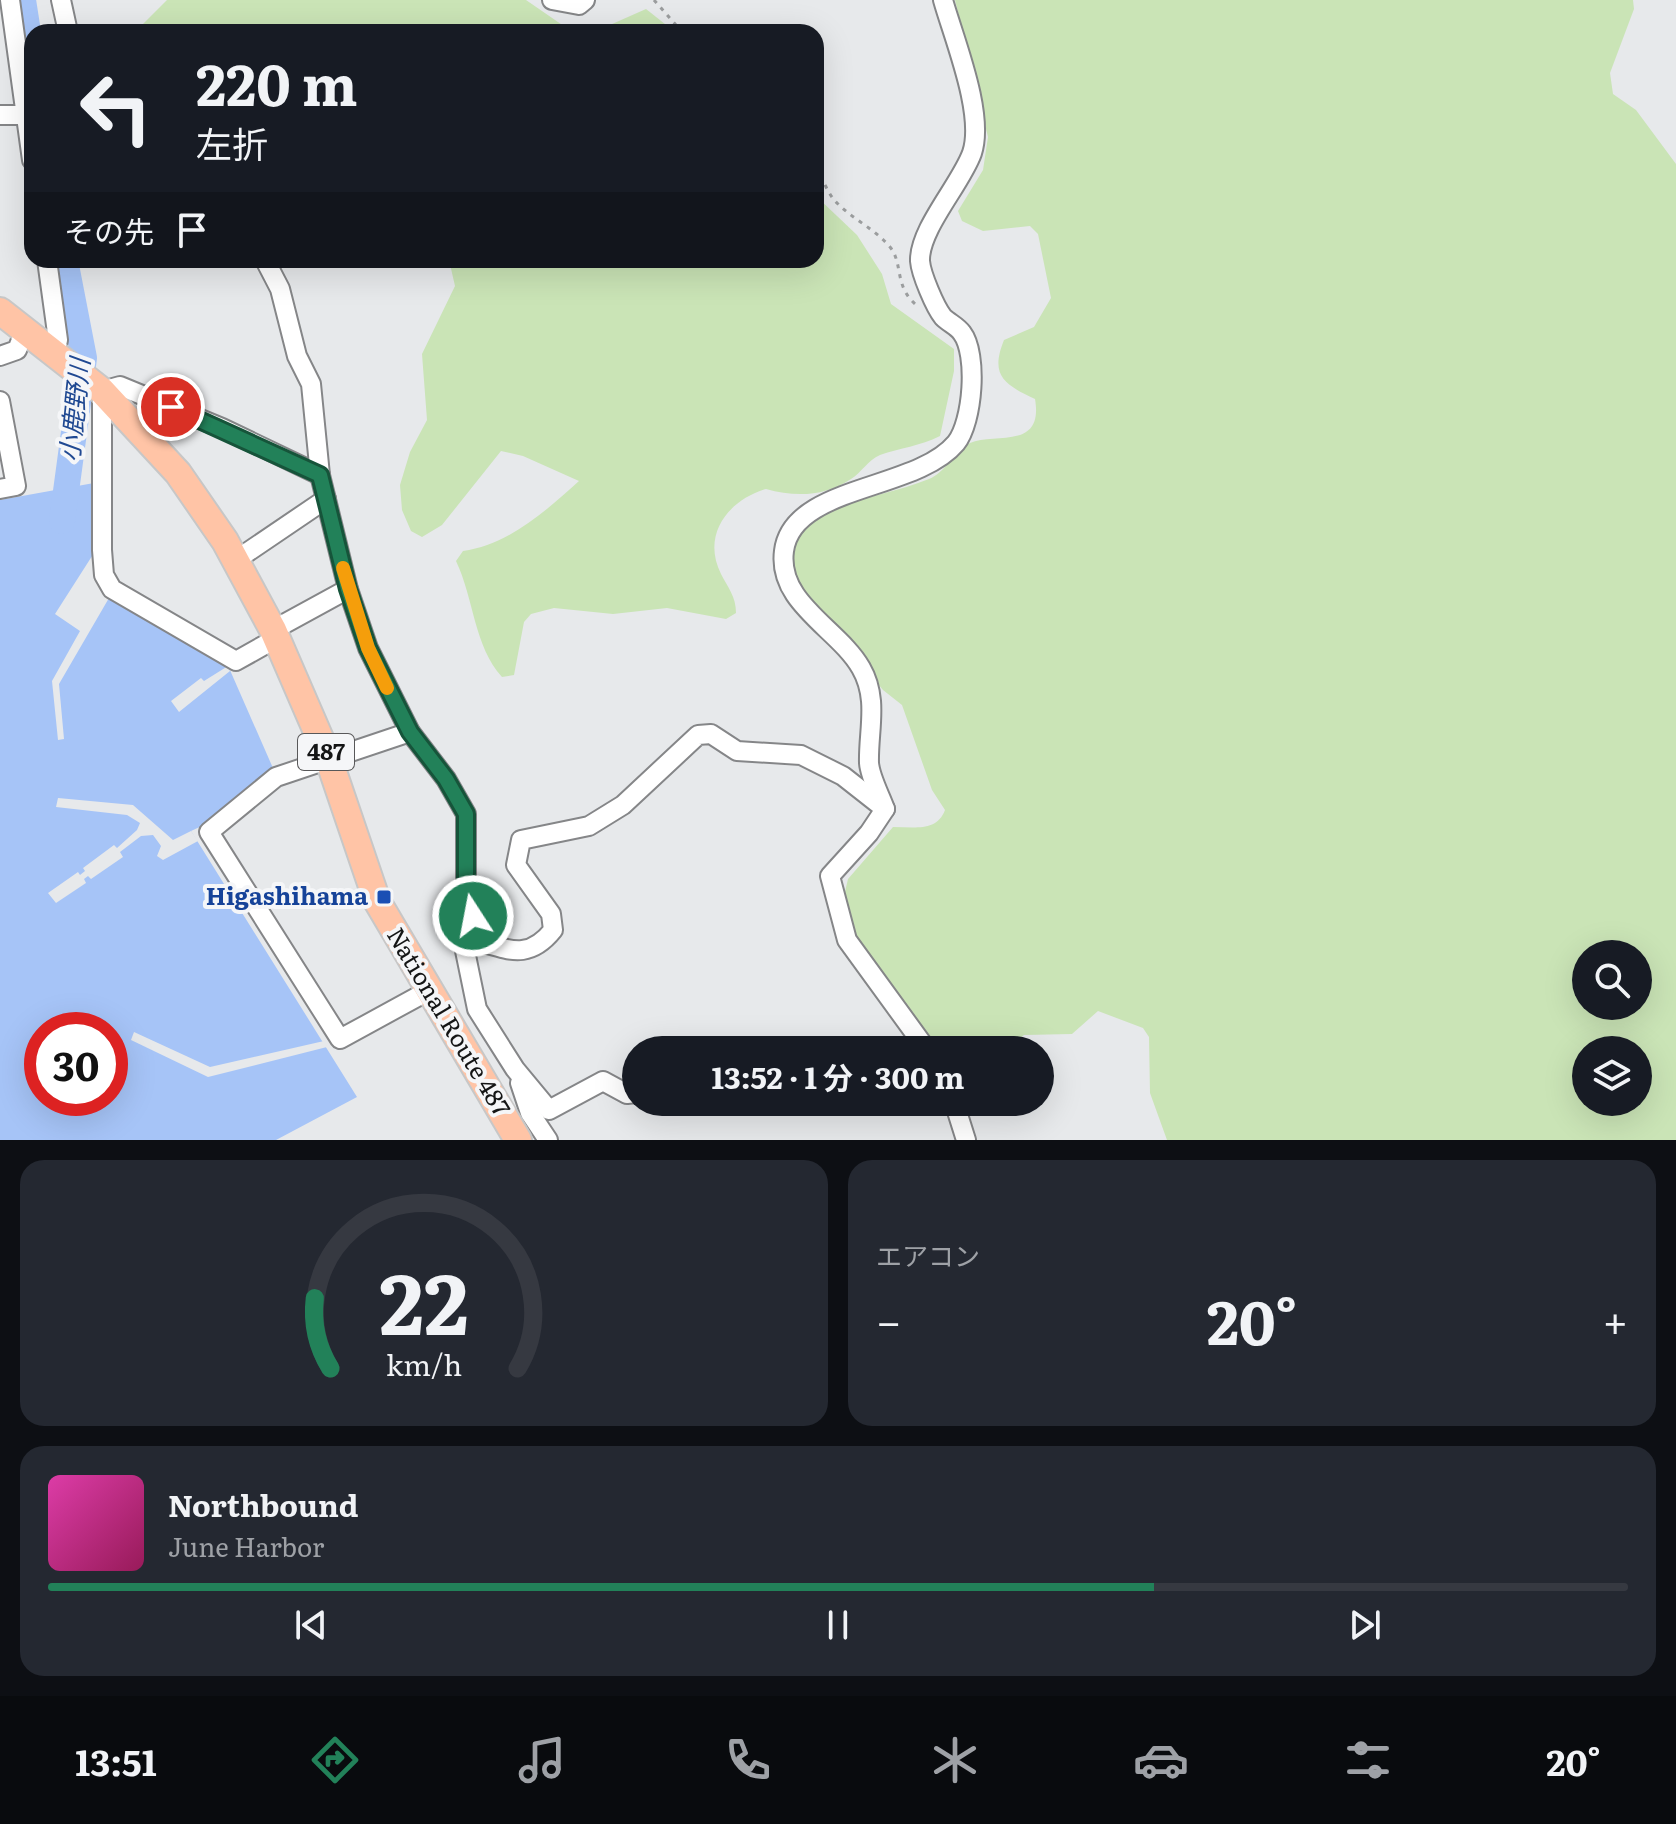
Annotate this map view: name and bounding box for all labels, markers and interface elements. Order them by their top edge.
text: 220 m [196,40,358,123]
icon: left [64,56,168,160]
text: 左折 [196,116,268,169]
text: その先 [64,208,154,252]
icon: arrive [170,208,214,252]
water label: 小鹿野川 [48,353,98,463]
pin [137,373,205,441]
icon: arrive [149,385,193,429]
road number: 487 [298,734,354,770]
position arrow [431,874,515,958]
place label: Higashihama [206,877,368,912]
marker: Higashihama [375,888,393,906]
street label: National Route 487 [380,920,520,1122]
map controls [1572,940,1652,1116]
button: search [1572,940,1652,1020]
speed limit sign: 30 [24,1012,128,1116]
button: layers [1572,1036,1652,1116]
text: 13:52 · 1 分 · 300 m [712,1054,964,1098]
text: エアコン [876,1235,980,1274]
text: 22 [379,1237,469,1361]
text: 20° [1207,1274,1297,1363]
text: − [876,1286,902,1352]
text: + [1602,1286,1628,1352]
text: km/h [386,1342,462,1385]
text: Northbound [168,1482,359,1526]
text: June Harbor [168,1526,324,1565]
icon: previous [289,1603,333,1647]
icon: pause [816,1603,860,1647]
icon: next [1343,1603,1387,1647]
icon: directions [307,1732,363,1788]
icon: music [514,1732,570,1788]
icon: phone [720,1732,776,1788]
icon: climate [927,1732,983,1788]
icon: car [1133,1732,1189,1788]
icon: filters [1340,1732,1396,1788]
text: 13:51 [75,1734,157,1787]
text: 20° [1546,1734,1601,1787]

